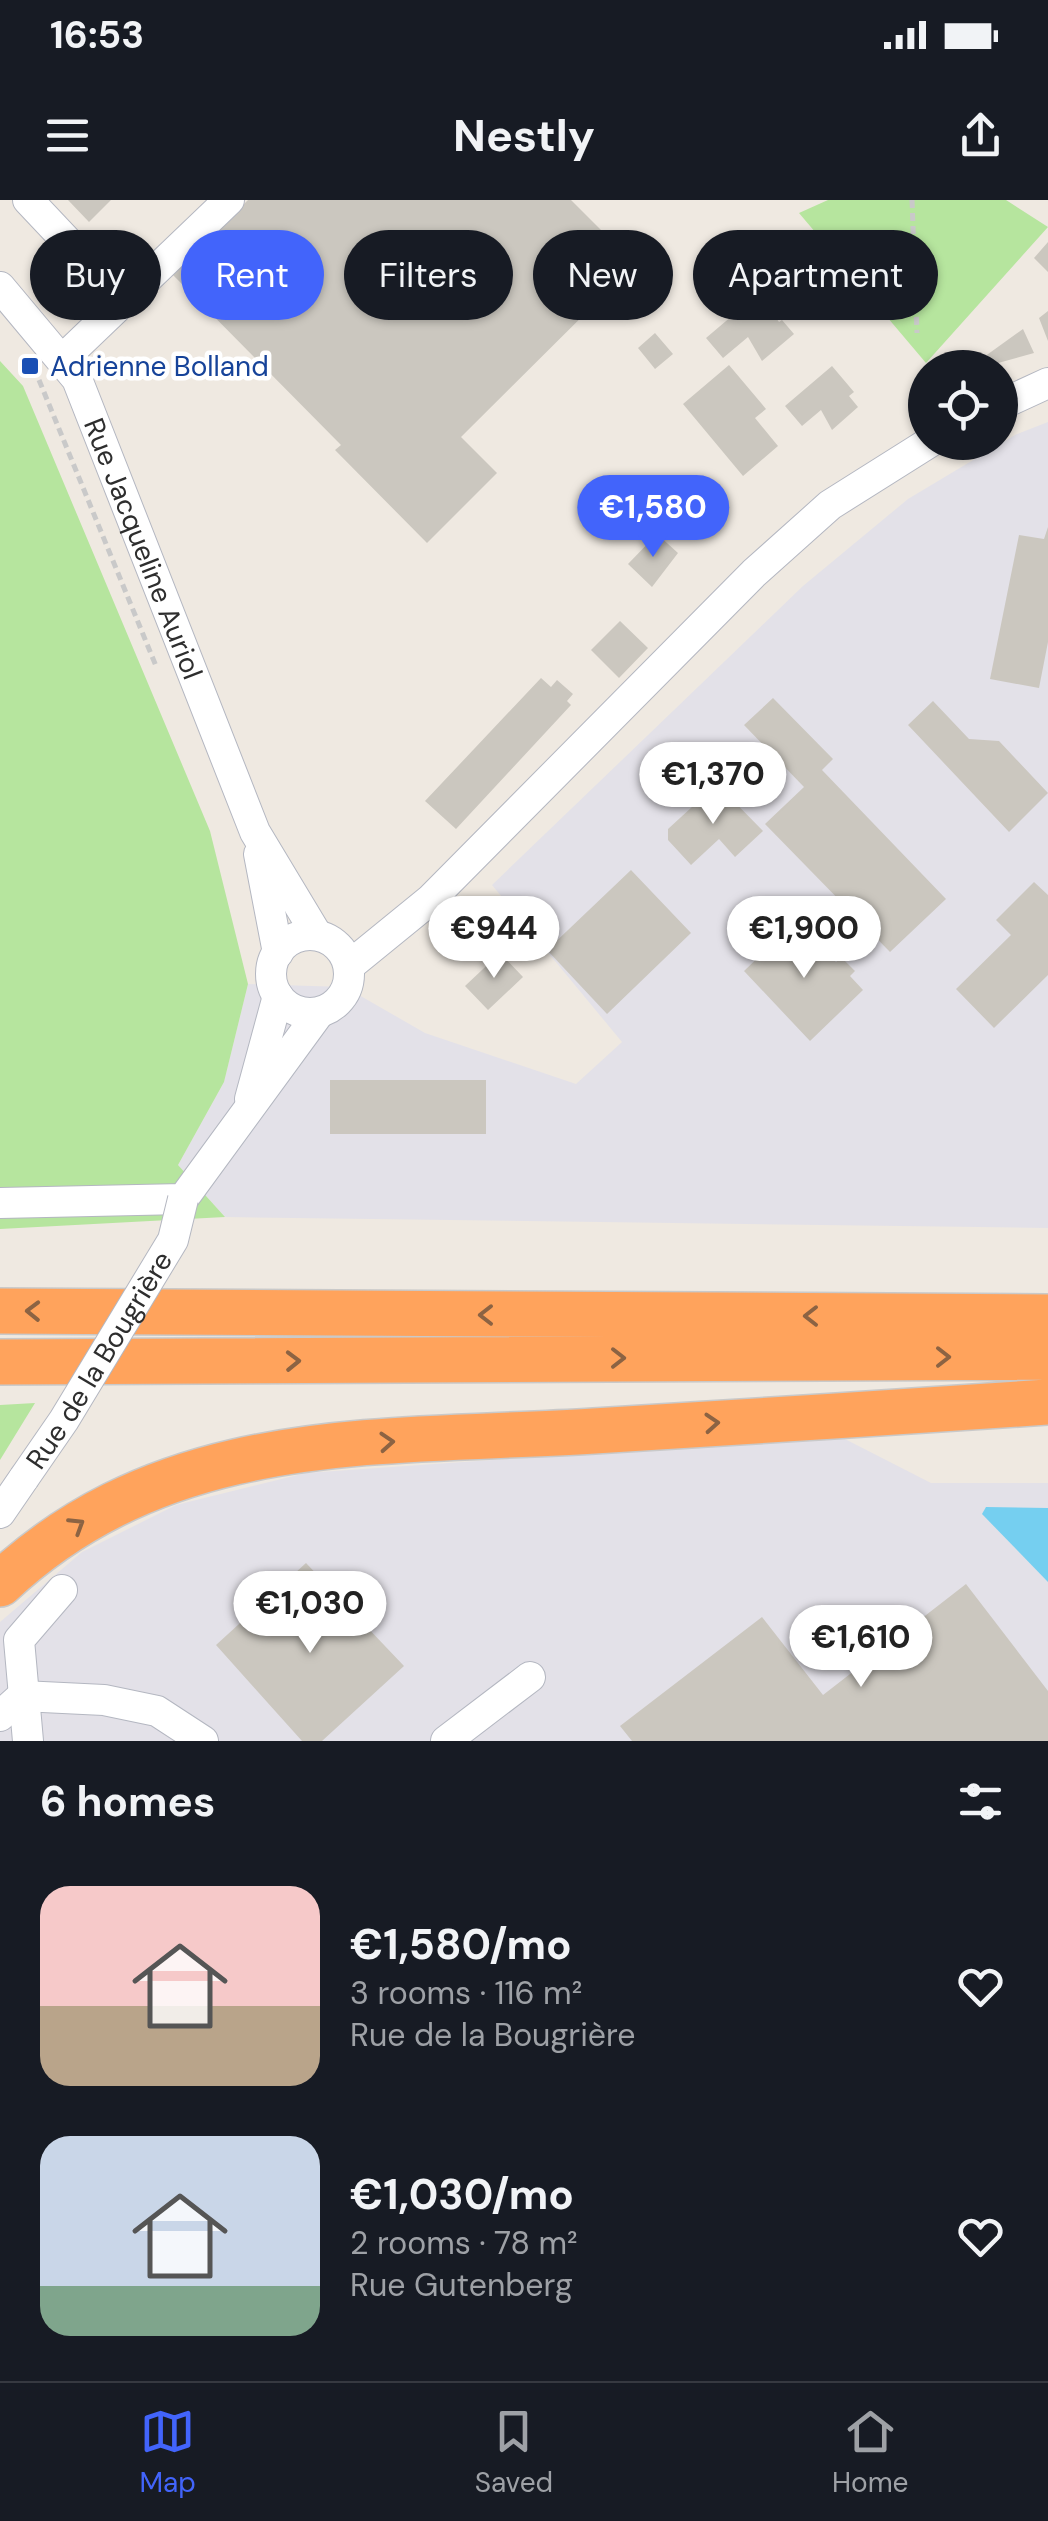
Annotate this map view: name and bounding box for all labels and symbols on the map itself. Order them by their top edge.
place label: Adrienne Bolland [50,348,269,385]
marker: Adrienne Bolland [19,355,41,377]
street label: Rue Jacqueline Auriol [76,412,212,684]
pin: €1,580 [572,475,734,560]
pin: €1,370 [632,742,794,827]
pin: €944 [435,896,553,981]
pin: €1,900 [723,896,885,981]
street label: Rue de la Bougrière [17,1244,181,1476]
one-way arrow [24,1300,40,1322]
one-way arrow [477,1304,492,1326]
one-way arrow [802,1305,818,1327]
one-way arrow [936,1346,951,1368]
one-way arrow [610,1347,626,1369]
one-way arrow [286,1350,301,1372]
one-way arrow [704,1413,720,1434]
one-way arrow [380,1431,396,1453]
one-way arrow [66,1518,84,1537]
pin: €1,030 [229,1571,391,1656]
pin: €1,610 [780,1605,942,1690]

